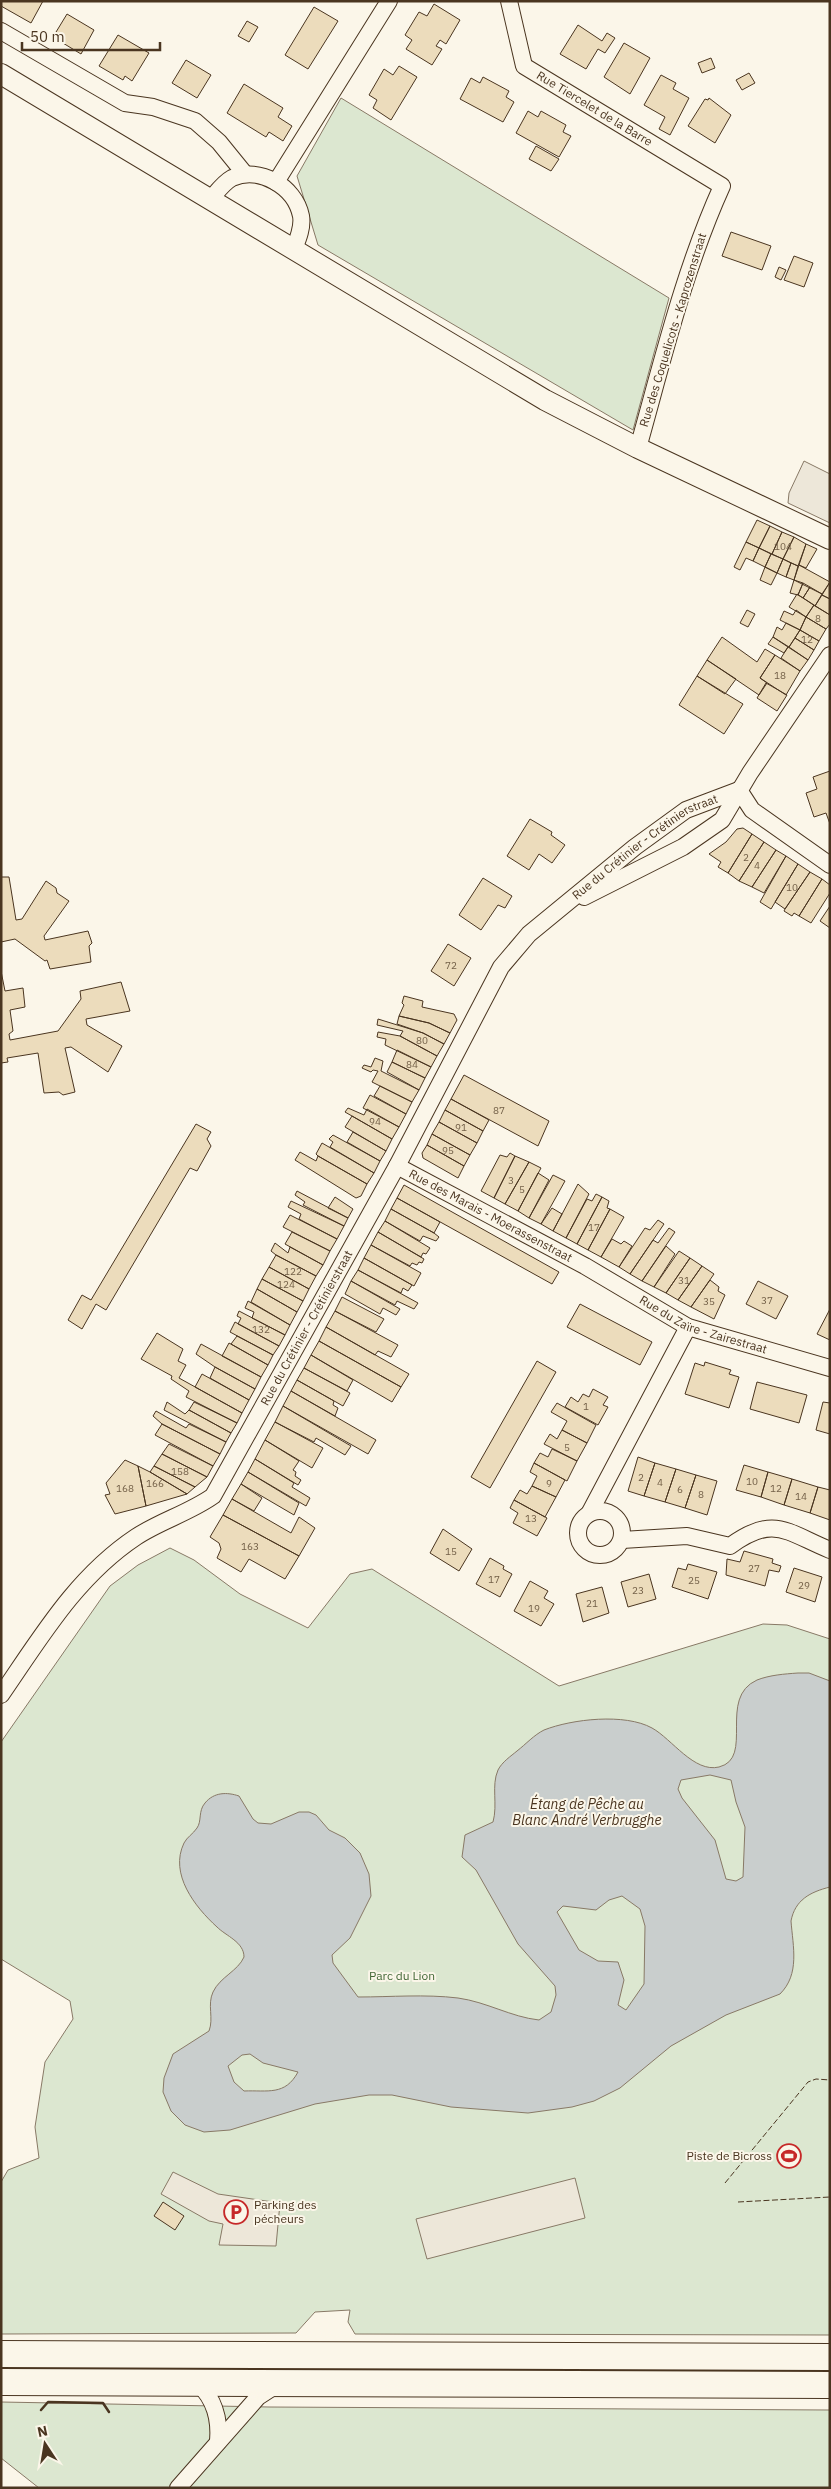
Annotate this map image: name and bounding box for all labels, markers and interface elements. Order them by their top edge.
scale bar [22,20,160,52]
text: 50 m [30,27,65,46]
street label: Rue Tiercelet de la Barre [534,67,656,149]
street label: Rue des Coquelicots - Kaprozenstraat [636,231,709,429]
house number: 104 [774,540,792,553]
house number: 8 [815,612,821,625]
house number: 12 [801,633,813,646]
house number: 18 [774,669,786,682]
street label: Rue du Crétinier - Crétinierstraat [569,791,720,903]
house number: 2 [743,851,749,864]
house number: 4 [754,859,760,872]
house number: 10 [786,881,798,894]
house number: 72 [445,959,457,972]
house number: 80 [416,1034,428,1047]
house number: 84 [406,1058,418,1071]
house number: 87 [493,1104,505,1117]
house number: 94 [369,1115,381,1128]
house number: 91 [455,1121,467,1134]
house number: 95 [442,1144,454,1157]
street label: Rue des Marais - Moerassenstraat [407,1166,575,1265]
house number: 3 [508,1174,514,1187]
house number: 5 [519,1183,525,1196]
house number: 17 [588,1221,600,1234]
street label: Rue du Crétinier - Crétinierstraat [257,1247,356,1408]
house number: 122 [284,1265,302,1278]
house number: 31 [678,1274,690,1287]
house number: 124 [277,1278,295,1291]
street label: Rue du Zaïre - Zairestraat [637,1292,769,1356]
house number: 37 [761,1294,773,1307]
house number: 35 [703,1295,715,1308]
house number: 132 [252,1323,270,1336]
house number: 1 [583,1400,589,1413]
house number: 5 [564,1441,570,1454]
house number: 158 [171,1465,189,1478]
house number: 2 [638,1471,644,1484]
house number: 10 [746,1475,758,1488]
house number: 4 [657,1476,663,1489]
house number: 166 [146,1477,164,1490]
house number: 9 [546,1477,552,1490]
house number: 168 [116,1482,134,1495]
house number: 12 [770,1482,782,1495]
house number: 6 [677,1483,683,1496]
house number: 8 [698,1488,704,1501]
house number: 14 [795,1490,807,1503]
house number: 13 [525,1512,537,1525]
house number: 163 [241,1540,259,1553]
house number: 15 [445,1545,457,1558]
house number: 27 [748,1562,760,1575]
house number: 17 [488,1573,500,1586]
house number: 25 [688,1574,700,1587]
house number: 29 [798,1579,810,1592]
house number: 23 [632,1584,644,1597]
house number: 21 [586,1597,598,1610]
house number: 19 [528,1602,540,1615]
water label: Étang de Pêche au Blanc André Verbrugghe [512,1794,662,1829]
park label: Parc du Lion [369,1968,435,1983]
sports icon: Piste de Bicross [776,2143,802,2169]
place label: Piste de Bicross [686,2148,772,2163]
place label: Parking des pécheurs [254,2197,317,2226]
parking icon: Parking des pécheurs [223,2199,249,2225]
north arrow [20,2419,70,2469]
text: N [35,2421,49,2441]

